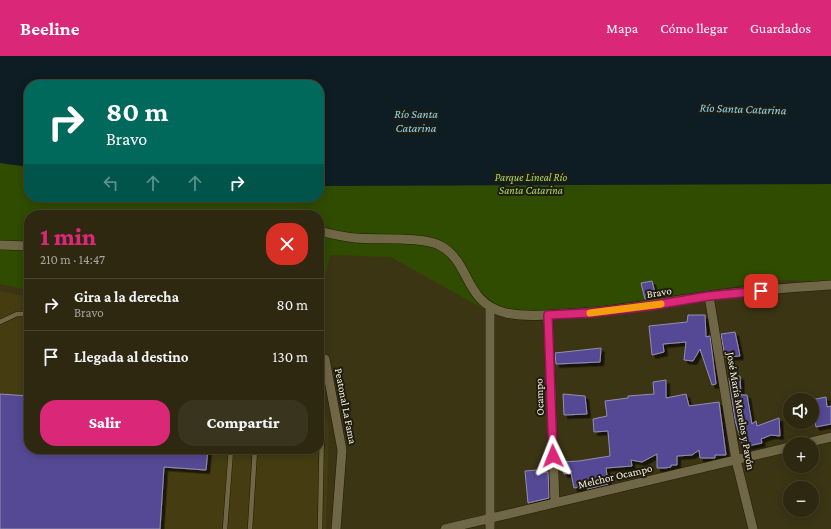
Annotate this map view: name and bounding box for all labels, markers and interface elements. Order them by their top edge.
text: Beeline [20,18,80,39]
text: Mapa [606,20,638,36]
text: Cómo llegar [660,20,728,36]
text: Guardados [750,20,811,36]
icon: right [40,96,92,148]
text: 80 m [106,96,168,127]
water label: Río Santa Catarina [699,100,787,118]
water label: Río Santa Catarina [394,107,438,135]
text: Bravo [106,129,147,149]
park label: Parque Lineal Río Santa Catarina [495,171,568,196]
icon: left [100,172,122,194]
icon: ahead [142,172,164,194]
icon: ahead [184,172,206,194]
icon: right [226,172,248,194]
text: 1 min [40,223,96,250]
button: close [266,223,308,265]
text: 210 m · 14:47 [40,252,105,267]
pin [744,274,778,308]
icon: arrive [750,280,772,302]
street label: Bravo [646,284,673,300]
text: Gira a la derecha [74,289,179,305]
icon: right [40,294,62,316]
text: 80 m [277,297,308,313]
text: Bravo [74,305,104,320]
icon: arrive [40,346,62,368]
text: Llegada al destino [74,349,189,365]
text: 130 m [273,349,308,365]
street label: José María Morelos y Pavón [724,350,757,471]
street label: Peatonal La Fama [333,367,359,445]
street label: Ocampo [532,378,547,416]
map controls [783,393,819,517]
button: sound [783,393,819,429]
button: Salir [40,400,170,446]
button: Compartir [178,400,308,446]
position arrow [532,435,574,477]
button: + [783,437,819,473]
street label: Melchor Ocampo [577,462,654,491]
button: − [783,481,819,517]

